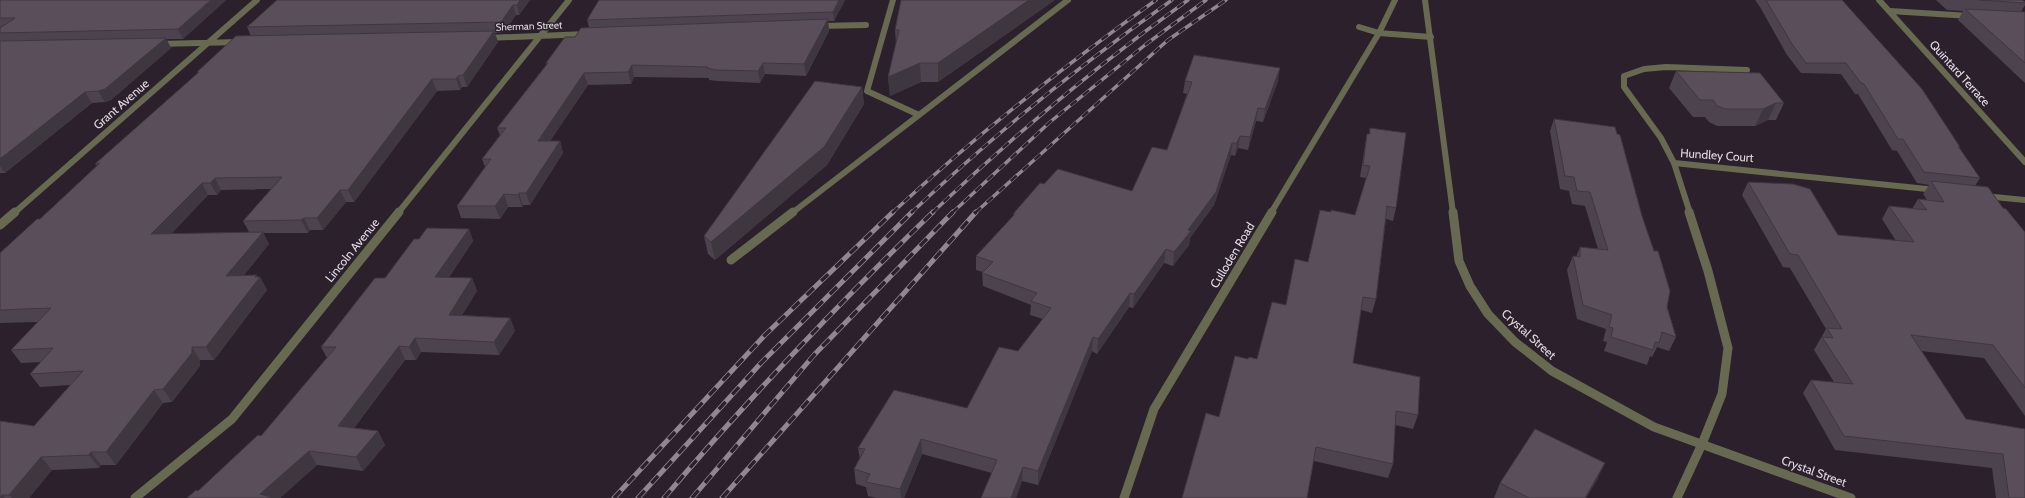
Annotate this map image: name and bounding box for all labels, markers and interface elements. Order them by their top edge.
street label: Sherman Street [495,18,563,34]
street label: Quintard Terrace [1926,37,1994,109]
street label: Grant Avenue [90,76,152,132]
street label: Hundley Court [1680,145,1754,165]
street label: Lincoln Avenue [322,215,382,285]
street label: Culloden Road [1207,219,1257,291]
street label: Crystal Street [1499,306,1559,362]
street label: Crystal Street [1779,452,1849,490]

